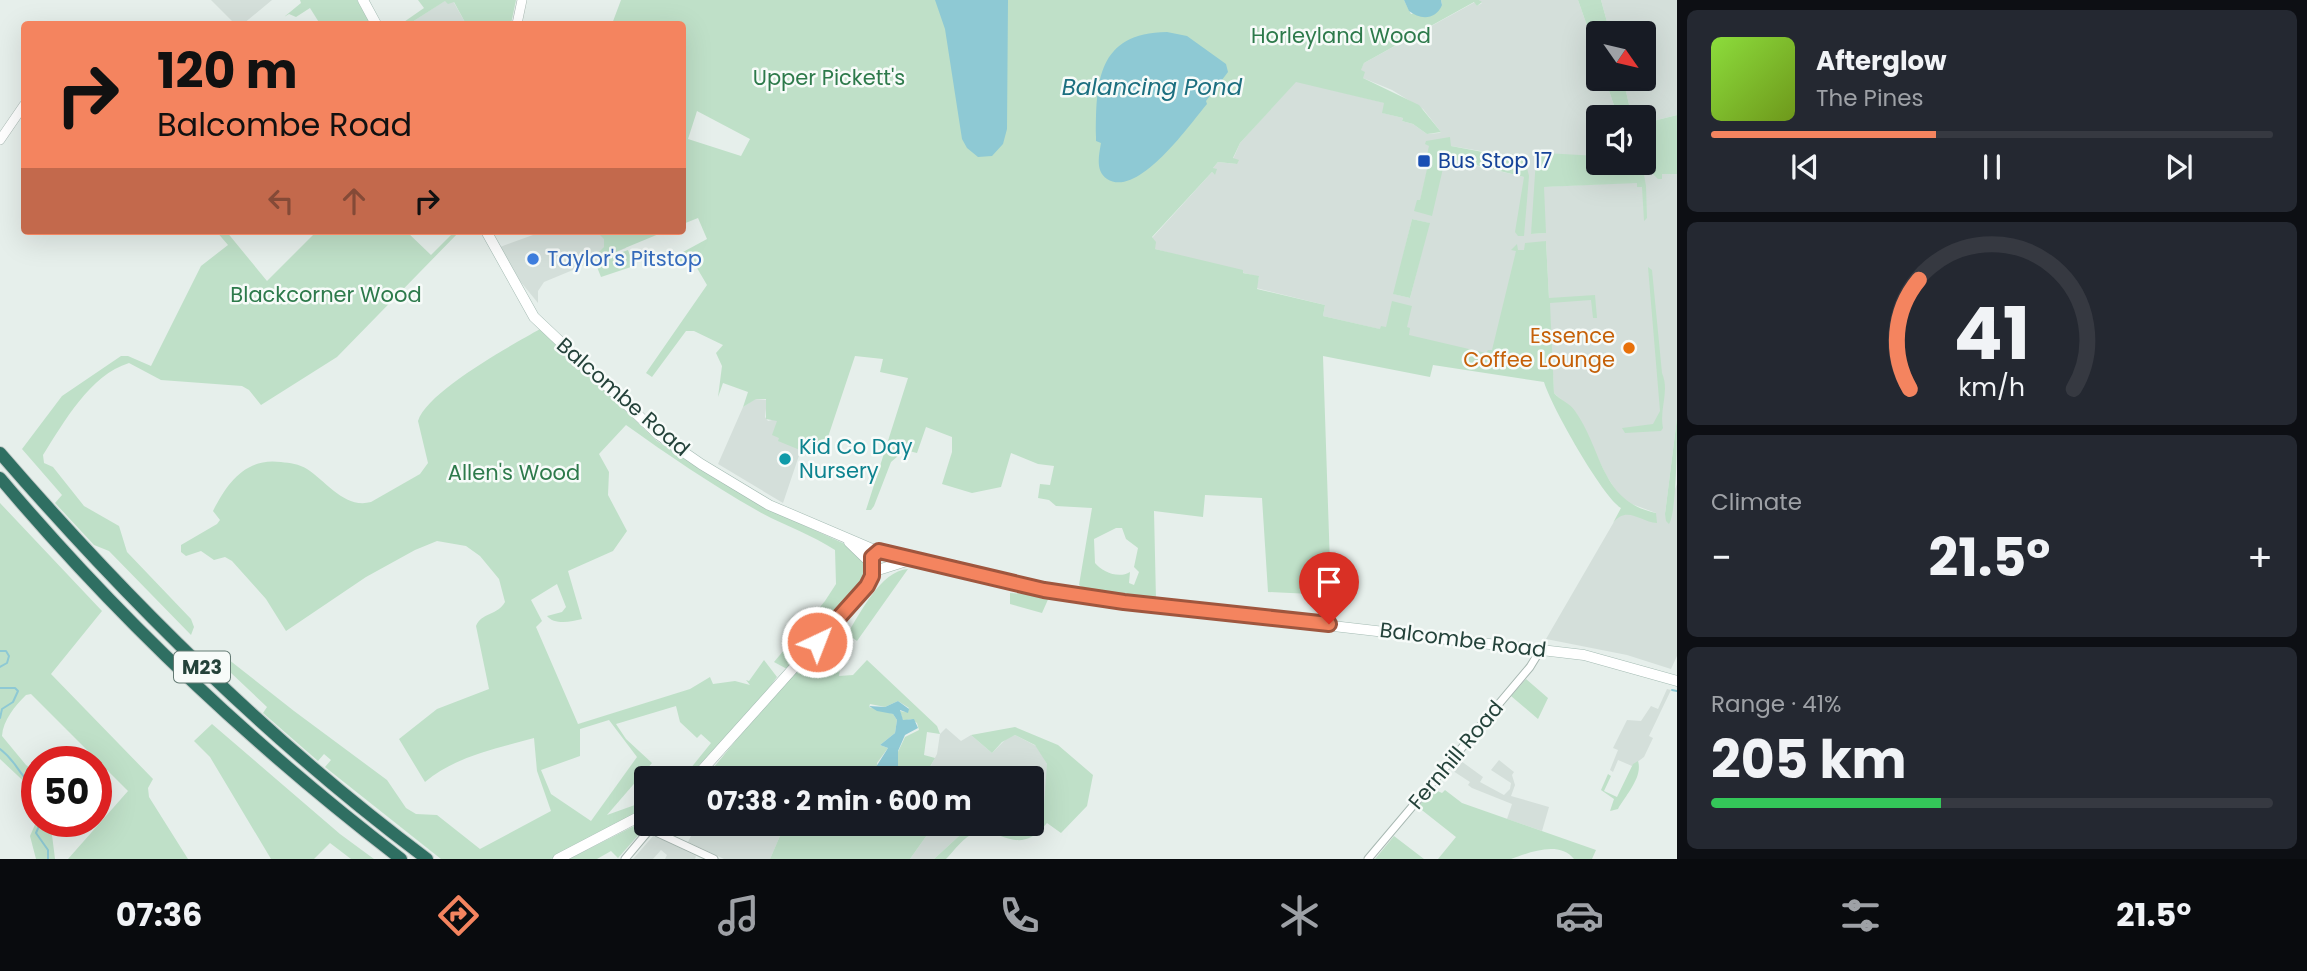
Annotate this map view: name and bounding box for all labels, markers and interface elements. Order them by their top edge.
park label: Horleyland Wood [1251,21,1431,50]
north arrow [1586,21,1656,91]
map controls [1586,21,1656,175]
text: 120 m [157,37,298,105]
text: Afterglow [1816,43,1947,79]
icon: right [42,49,133,140]
park label: Upper Pickett's [753,63,905,92]
water label: Balancing Pond [1062,71,1243,103]
text: The Pines [1816,82,1924,114]
text: Balcombe Road [157,102,412,147]
button: sound [1586,105,1656,175]
place label: Bus Stop 17 [1438,146,1552,175]
icon: previous [1786,148,1824,186]
icon: pause [1973,148,2011,186]
icon: next [2160,148,2198,186]
marker: Bus Stop 17 [1416,153,1432,169]
icon: left [262,182,300,220]
icon: ahead [335,182,373,220]
icon: right [408,182,446,220]
place label: Taylor's Pitstop [547,244,702,273]
marker: Taylor's Pitstop [525,251,541,267]
park label: Blackcorner Wood [230,280,422,309]
text: 41 [1954,284,2030,385]
place label: Essence Coffee Lounge [1463,321,1615,374]
street label: Balcombe Road [551,331,696,463]
marker: Essence Coffee Lounge [1621,340,1637,356]
text: km/h [1959,370,2025,405]
place label: Kid Co Day Nursery [799,432,913,485]
marker: Kid Co Day Nursery [777,451,793,467]
park label: Allen's Wood [448,458,580,487]
text: Climate [1711,486,1802,518]
text: 21.5° [1929,521,2050,594]
text: − [1711,531,1732,584]
text: + [2247,531,2273,584]
pin [1299,552,1359,624]
icon: arrive [1310,563,1348,601]
position arrow [780,605,854,679]
street label: Balcombe Road [1378,615,1548,664]
road number: M23 [174,652,230,682]
text: Range · 41% [1711,688,1842,720]
street label: Fernhill Road [1401,694,1510,815]
text: 205 km [1711,723,1907,796]
speed limit sign: 50 [21,746,112,837]
text: 07:38 · 2 min · 600 m [706,783,972,819]
icon: directions [434,891,483,940]
icon: music [714,891,763,940]
icon: phone [995,891,1044,940]
icon: climate [1275,891,1324,940]
icon: car [1555,891,1604,940]
icon: filters [1836,891,1885,940]
text: 07:36 [116,892,203,937]
text: 21.5° [2116,892,2191,937]

